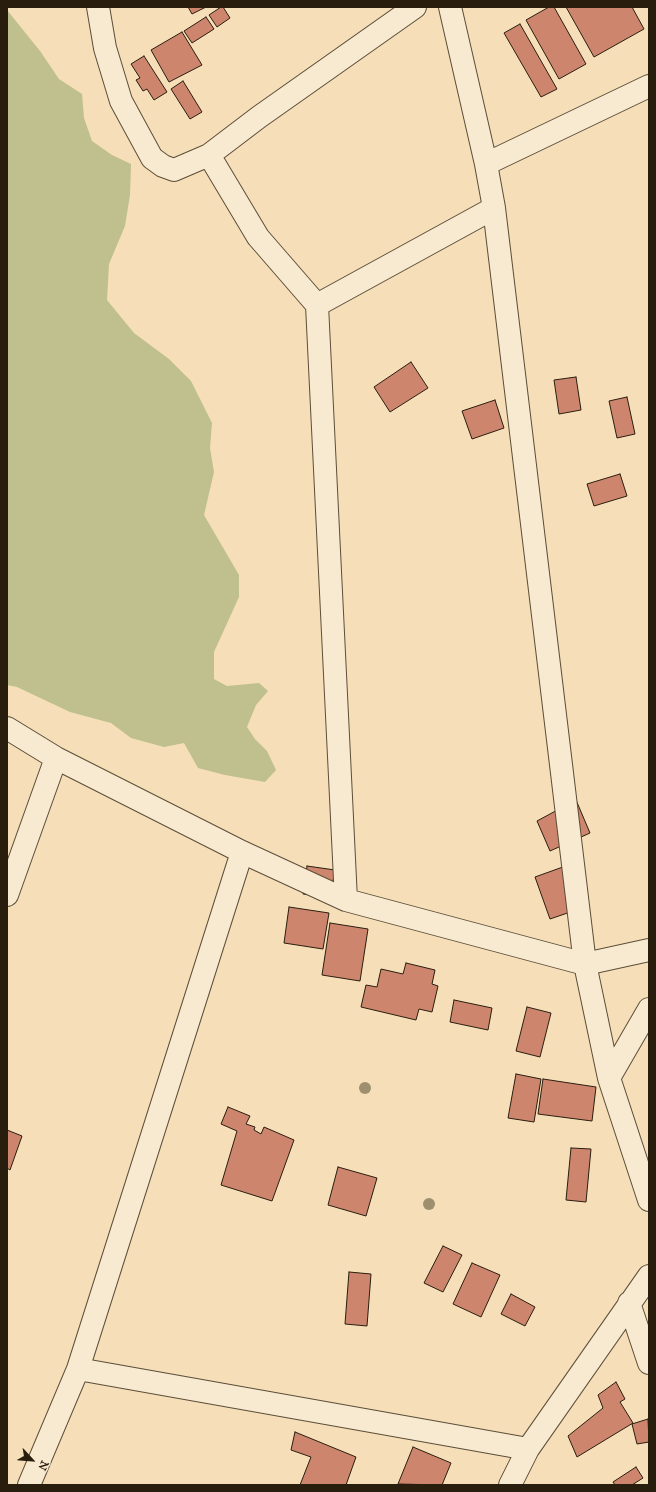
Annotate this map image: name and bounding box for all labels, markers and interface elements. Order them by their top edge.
north arrow [12,1440,52,1480]
text: N [35,1458,51,1473]

